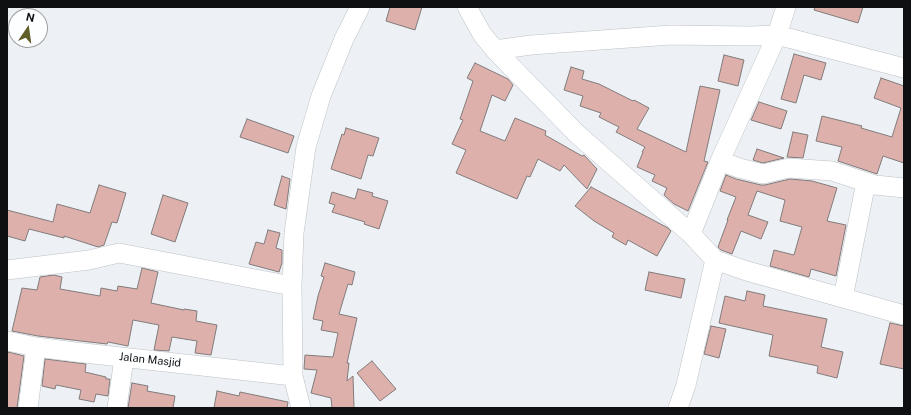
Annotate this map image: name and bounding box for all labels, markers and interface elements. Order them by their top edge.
north arrow [8,8,48,48]
text: N [25,10,36,24]
street label: Jalan Masjid [118,350,182,370]

